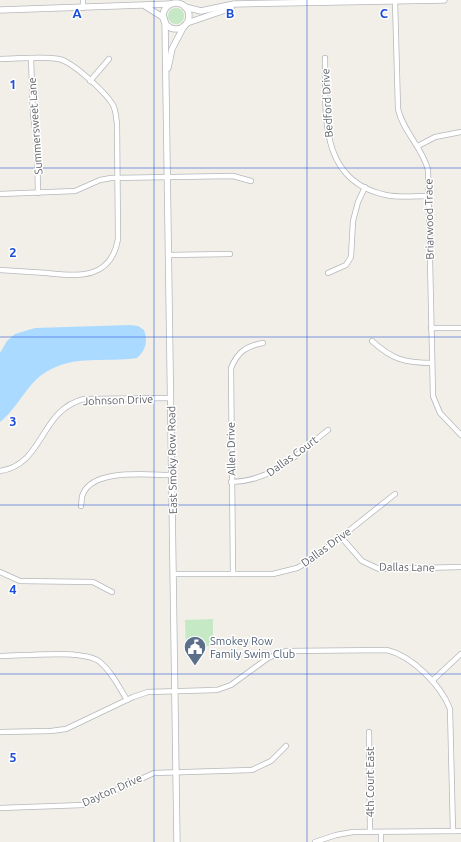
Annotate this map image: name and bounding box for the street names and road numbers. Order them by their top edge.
street label: Bedford Drive [319,68,335,138]
street label: Summersweet Lane [26,77,44,175]
street label: Briarwood Trace [422,178,436,260]
street label: Johnson Drive [83,393,153,407]
street label: East Smoky Row Road [165,406,179,514]
street label: Allen Drive [225,422,237,476]
street label: Dallas Court [264,433,320,479]
street label: Dallas Drive [299,525,353,569]
street label: Dallas Lane [379,561,435,573]
street label: 4th Court East [364,746,376,817]
street label: Dayton Drive [80,771,144,809]

